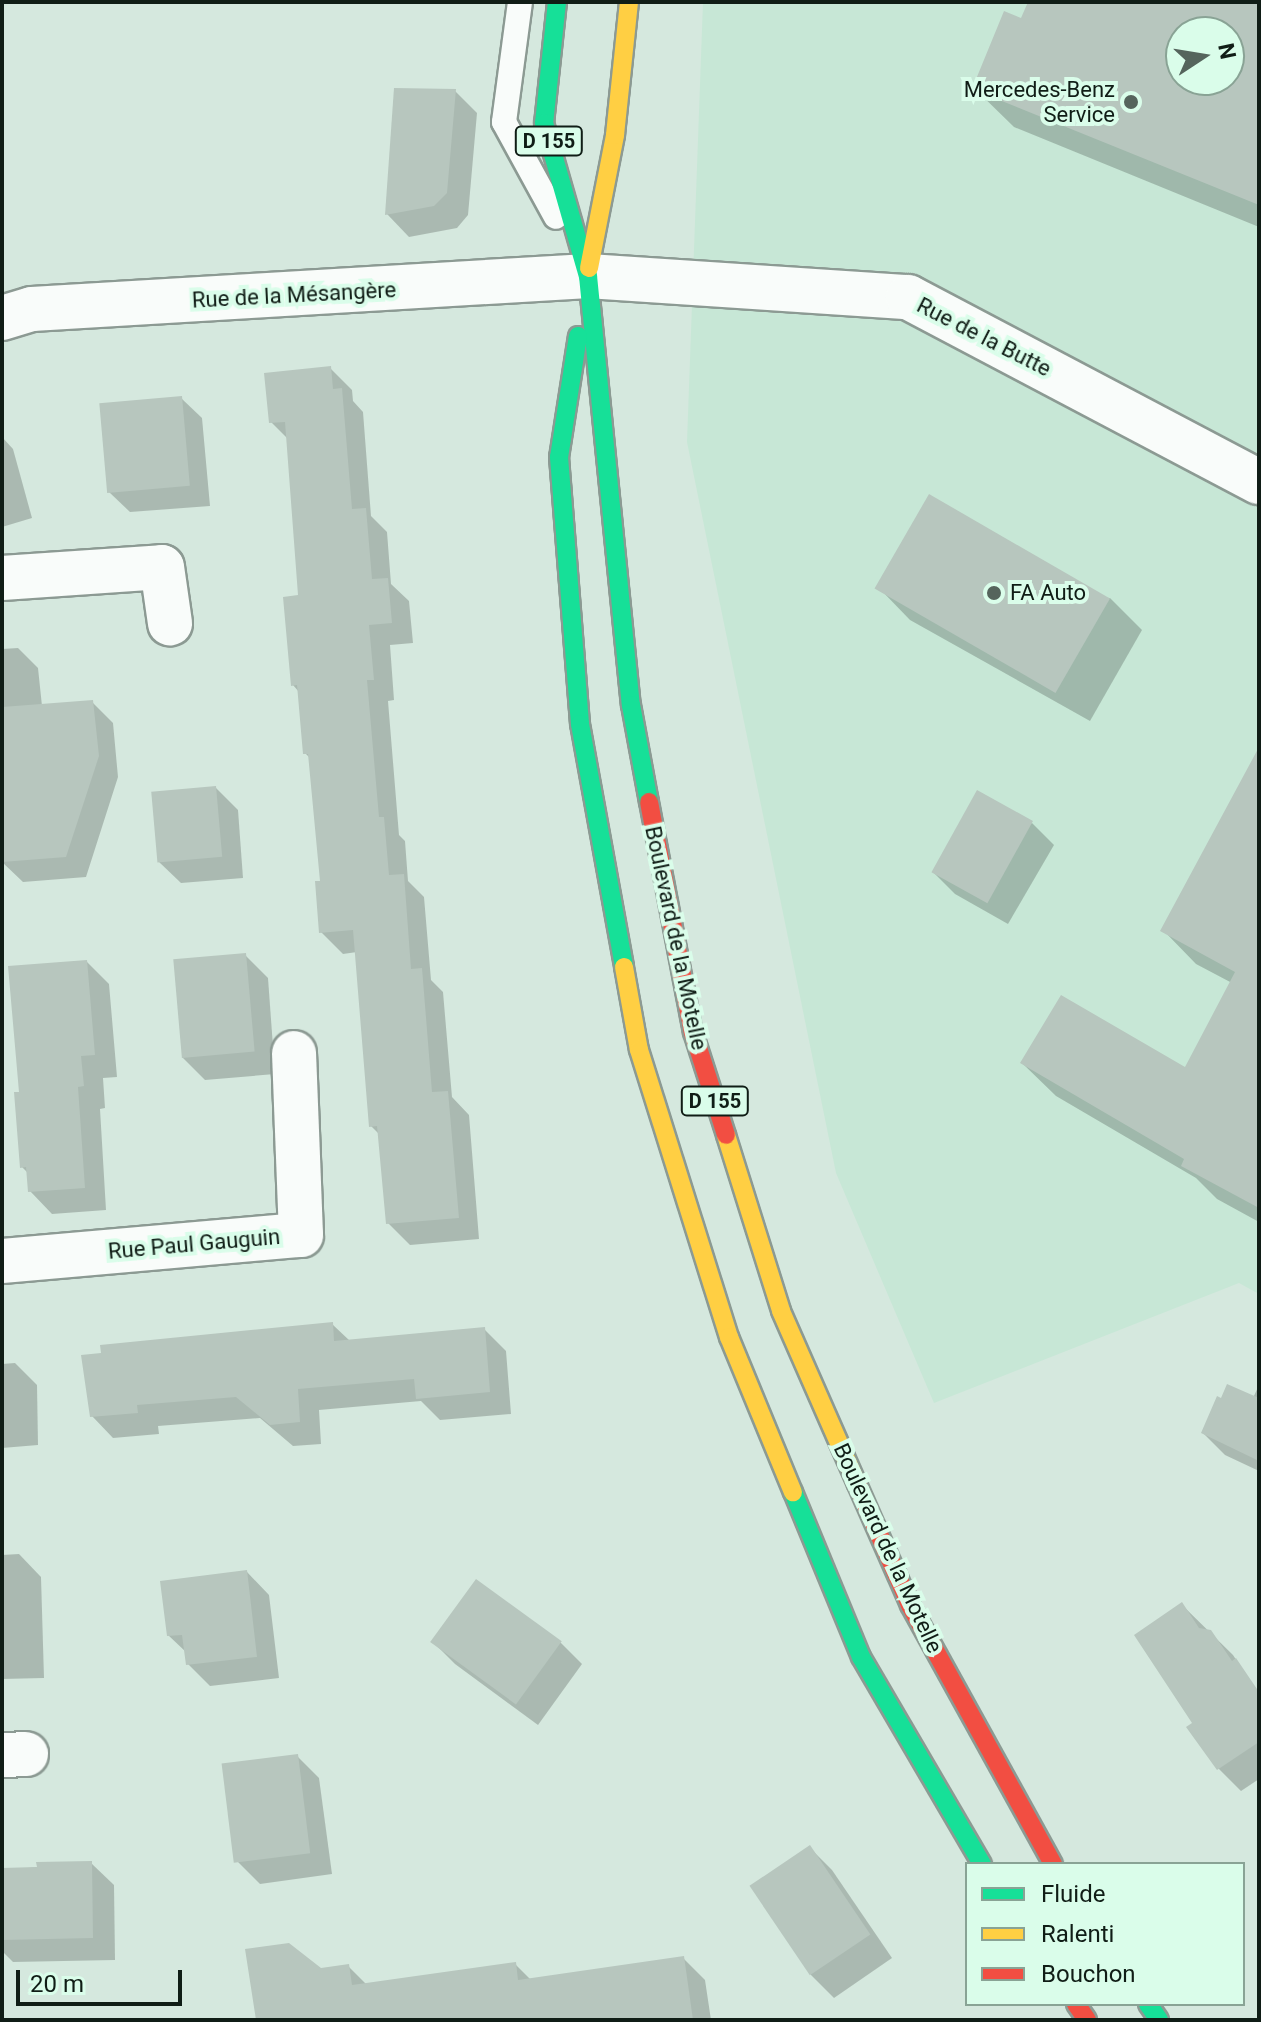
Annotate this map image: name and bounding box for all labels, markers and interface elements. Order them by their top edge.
north arrow [1165,16,1245,96]
text: N [1213,41,1241,62]
place label: Mercedes-Benz Service [964,76,1115,128]
marker: Mercedes-Benz Service [1122,93,1140,111]
road number: D 155 [513,125,585,157]
street label: Rue de la Mésangère [191,276,397,314]
street label: Rue de la Butte [913,292,1055,382]
place label: FA Auto [1010,580,1086,606]
marker: FA Auto [985,584,1003,602]
street label: Boulevard de la Motelle [639,824,713,1052]
road number: D 155 [679,1085,751,1117]
street label: Rue Paul Gauguin [107,1223,281,1265]
street label: Boulevard de la Motelle [828,1439,948,1657]
legend [965,1862,1245,2006]
text: Fluide [1041,1880,1105,1908]
text: Ralenti [1041,1920,1114,1948]
scale bar [20,1954,186,2004]
text: Bouchon [1041,1960,1136,1988]
text: 20 m [30,1970,84,1998]

